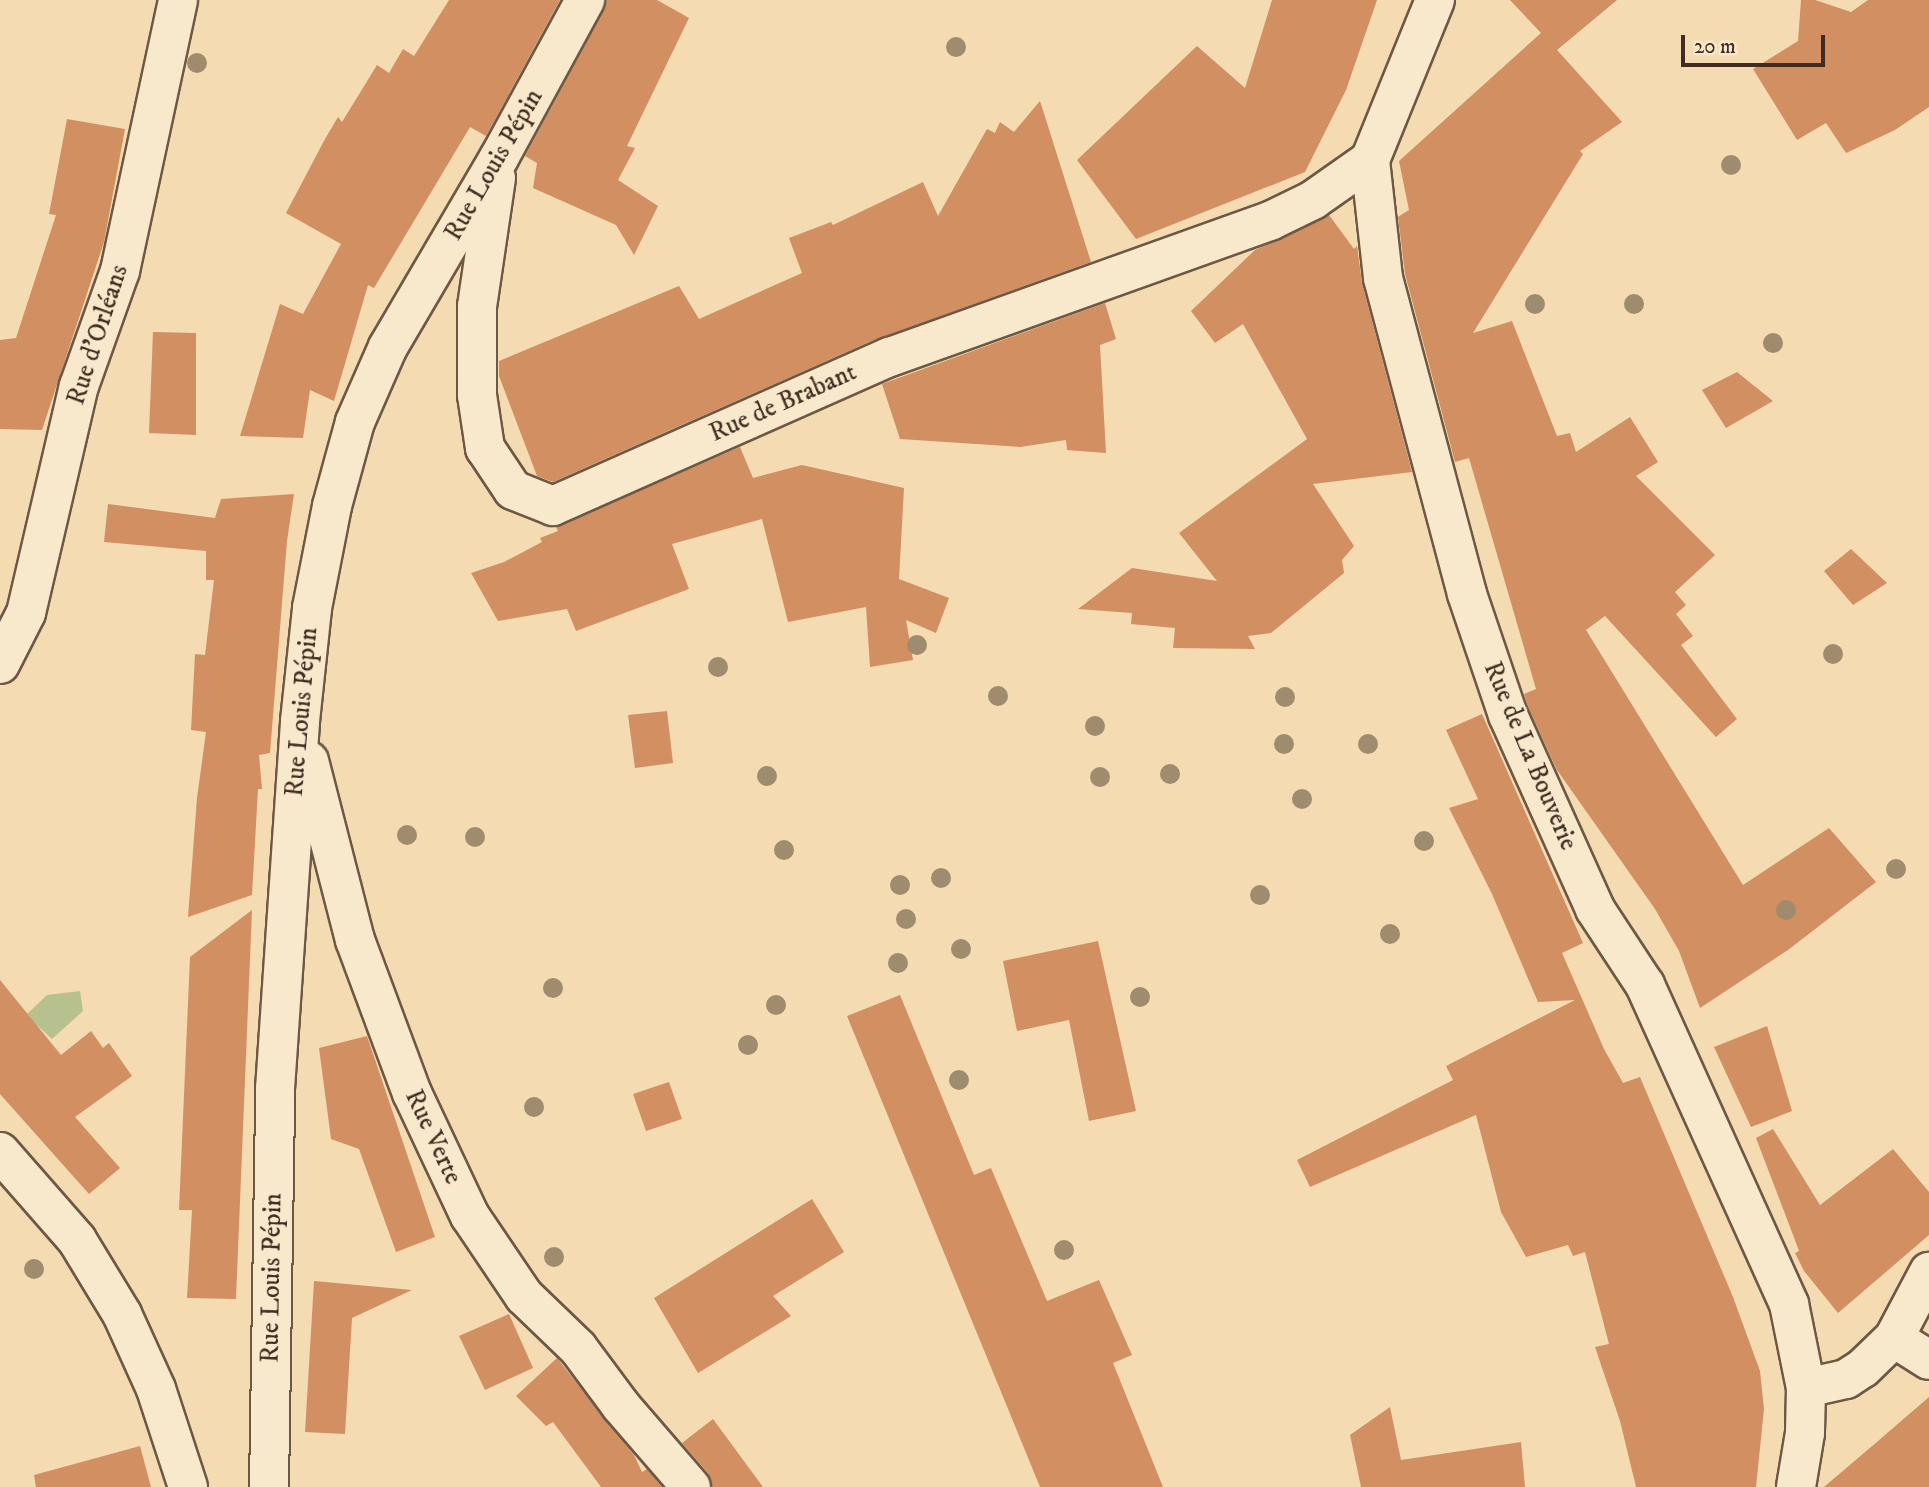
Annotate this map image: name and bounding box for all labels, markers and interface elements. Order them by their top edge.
scale bar [1684,21,1828,65]
text: 20 m [1694,34,1736,60]
street label: Rue Louis Pépin [438,84,550,246]
street label: Rue d'Orléans [61,261,135,409]
street label: Rue de Brabant [705,357,861,449]
street label: Rue Louis Pépin [279,626,325,798]
street label: Rue de La Bouverie [1476,657,1584,855]
street label: Rue Verte [398,1085,468,1189]
street label: Rue Louis Pépin [255,1193,289,1363]

